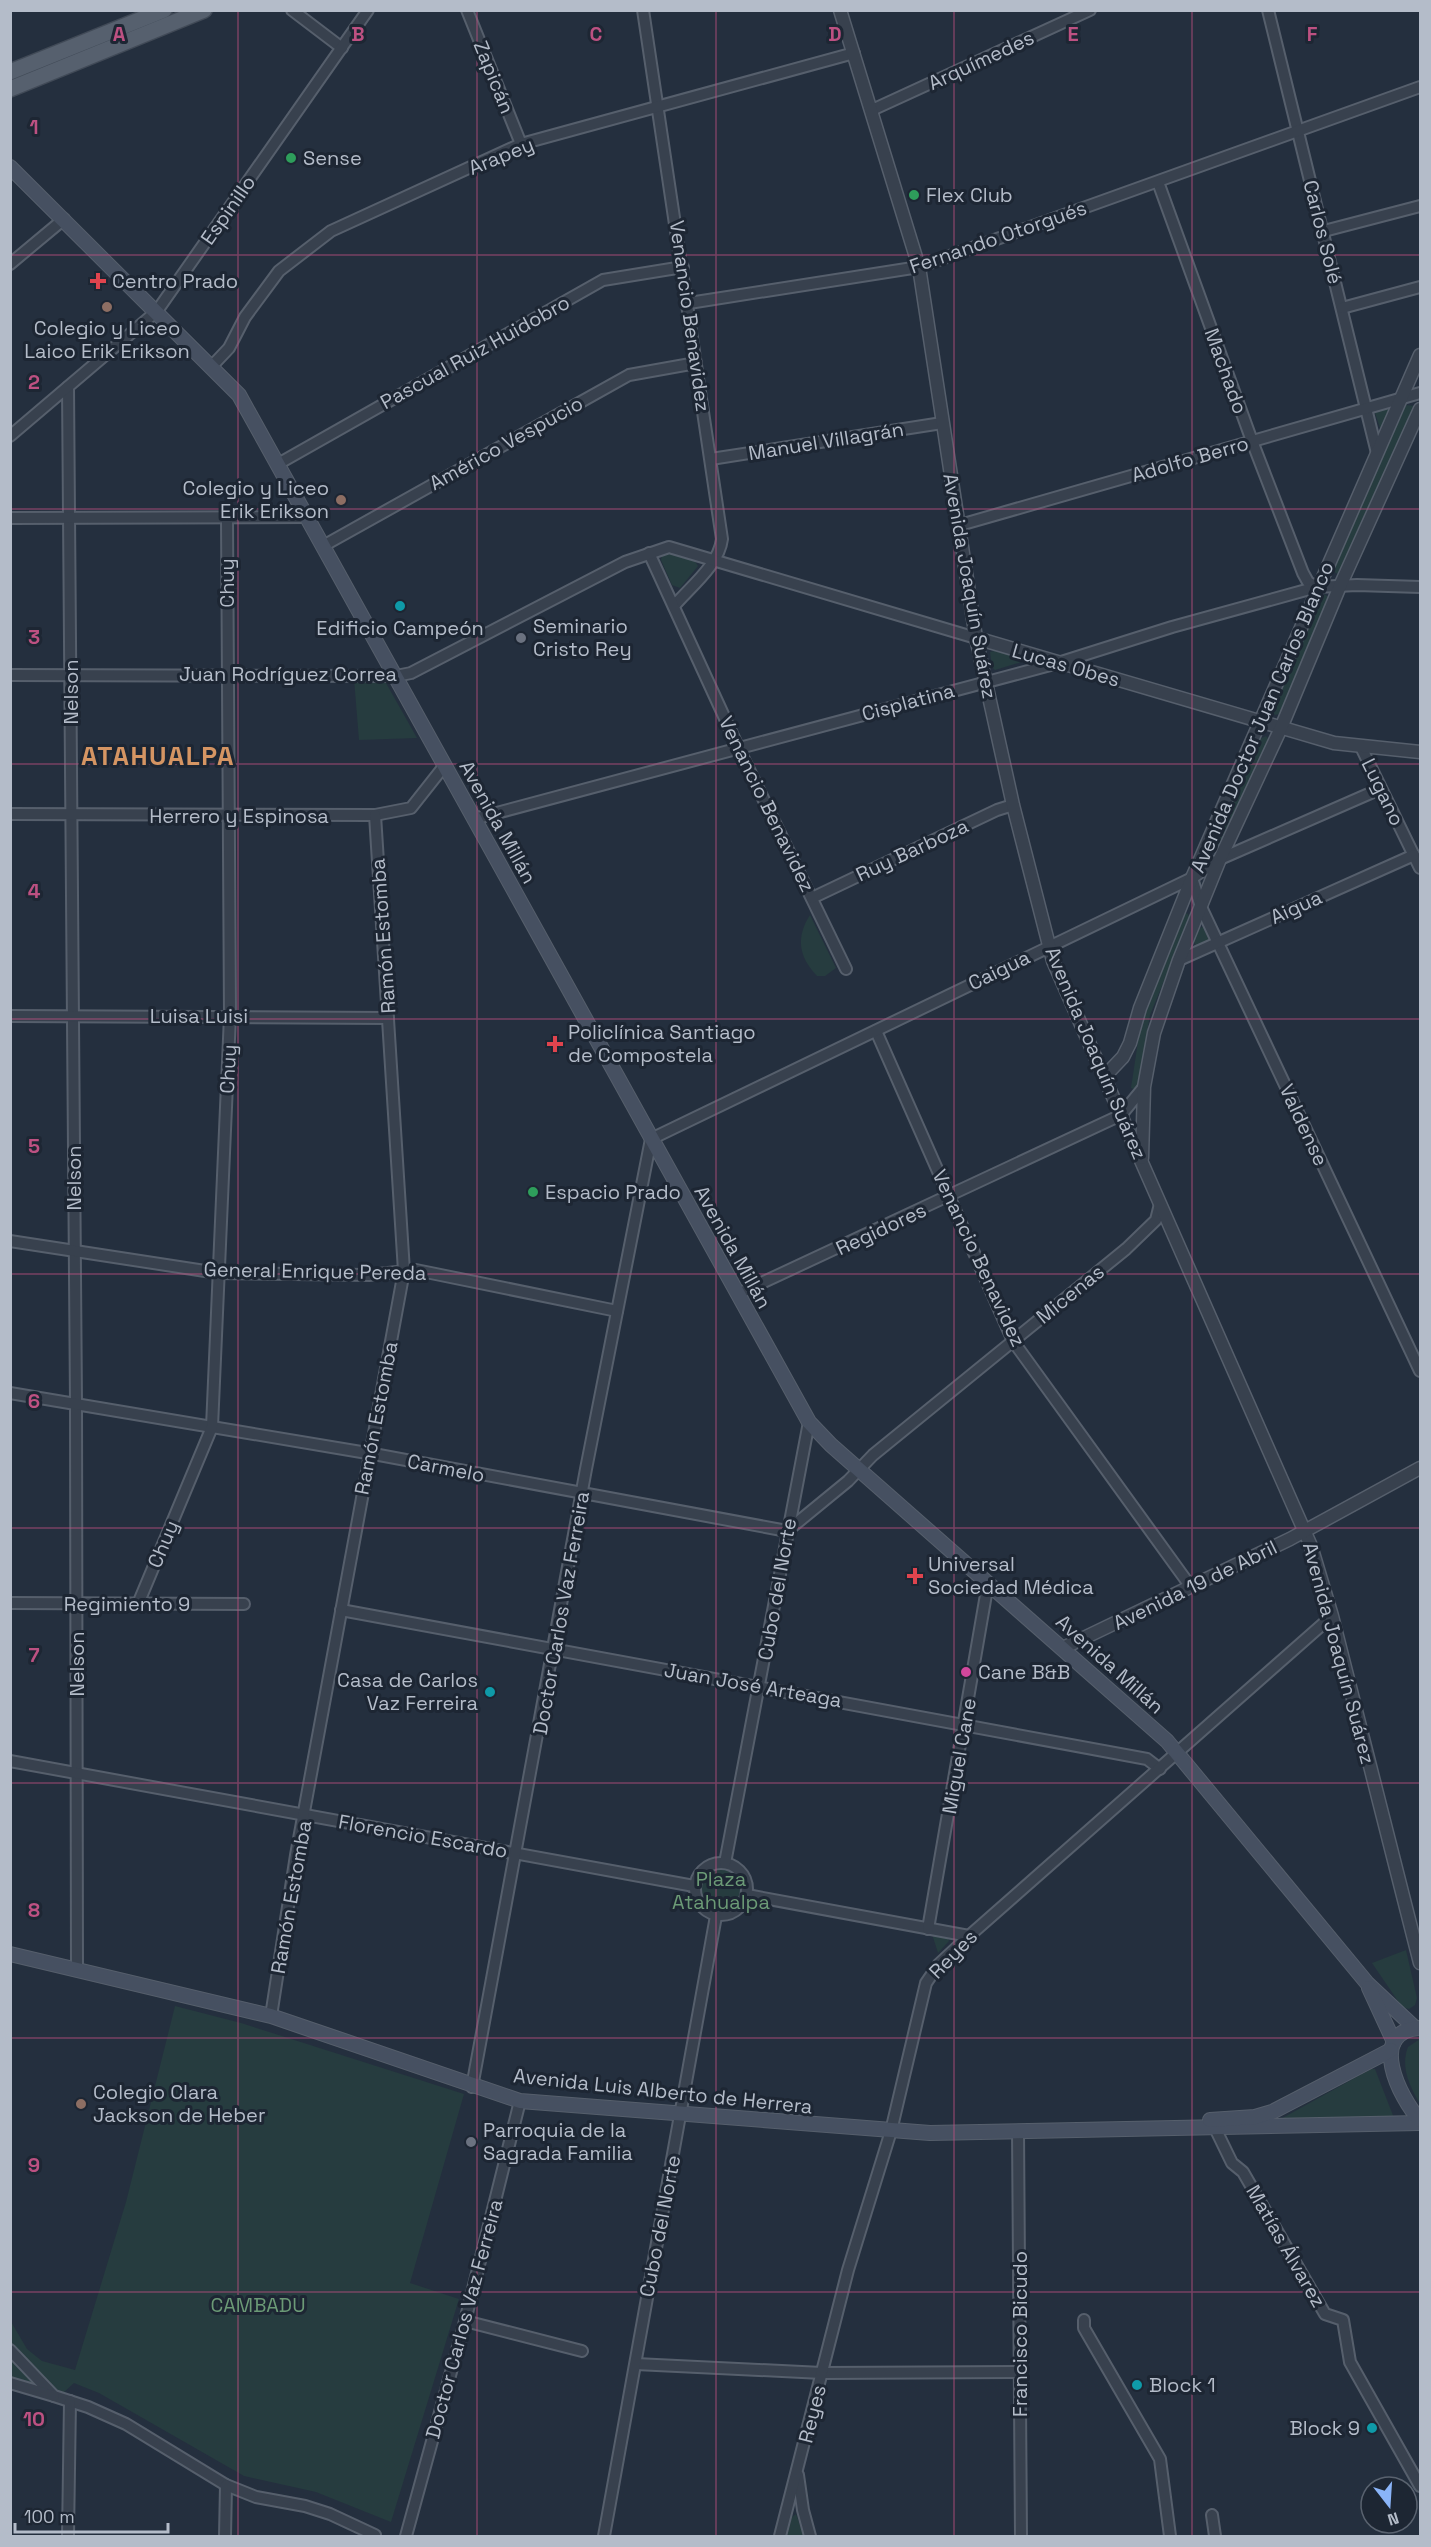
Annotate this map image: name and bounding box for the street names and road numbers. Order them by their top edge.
street label: Arquímedes [924,24,1038,96]
street label: Zapicán [468,37,520,117]
street label: Arapey [464,131,538,181]
street label: Espinillo [195,170,261,250]
street label: Carlos Solé [1298,177,1348,287]
street label: Fernando Otorgués [906,194,1090,280]
street label: Venancio Benavidez [664,219,716,413]
street label: Pascual Ruiz Huidobro [376,289,574,415]
street label: Machado [1199,325,1253,417]
street label: Américo Vespucio [425,390,587,496]
street label: Manuel Villagrán [746,416,906,466]
street label: Adolfo Berro [1128,430,1252,488]
street label: Avenida Joaquín Suárez [937,471,1003,701]
street label: Avenida Doctor Juan Carlos Blanco [1184,557,1340,877]
street label: Chuy [214,558,240,608]
street label: Lucas Obes [1009,637,1123,693]
street label: Nelson [58,659,84,725]
street label: Juan Rodríguez Correa [179,661,397,687]
street label: Cisplatina [859,677,957,727]
street label: Venancio Benavidez [713,712,821,896]
street label: Lugano [1356,754,1410,830]
street label: Avenida Millán [453,756,543,888]
street label: Herrero y Espinosa [149,803,329,829]
street label: Ruy Barboza [852,813,972,887]
street label: Ramón Estomba [365,858,401,1014]
street label: Aigua [1266,884,1326,930]
street label: Avenida Joaquín Suárez [1039,943,1153,1163]
street label: Caigua [964,944,1034,996]
street label: Luisa Luisi [150,1003,248,1029]
street label: Chuy [214,1044,242,1094]
street label: Valdense [1274,1080,1334,1170]
street label: Nelson [61,1145,87,1211]
street label: Venancio Benavidez [927,1165,1031,1351]
street label: Avenida Millán [688,1181,778,1313]
street label: Regidores [832,1197,930,1261]
street label: General Enrique Pereda [203,1256,427,1286]
street label: Micenas [1031,1259,1109,1329]
street label: Ramón Estomba [348,1339,404,1497]
street label: Carmelo [405,1448,487,1488]
street label: Doctor Carlos Vaz Ferreira [527,1489,595,1737]
street label: Chuy [141,1516,185,1572]
street label: Cubo del Norte [752,1516,802,1662]
street label: Avenida 19 de Abril [1109,1534,1281,1636]
street label: Avenida Joaquín Suárez [1297,1539,1381,1767]
street label: Regimiento 9 [64,1591,190,1617]
street label: Avenida Millán [1050,1609,1170,1719]
street label: Nelson [64,1631,90,1697]
street label: Juan José Arteaga [662,1657,844,1713]
street label: Miguel Cane [936,1696,982,1816]
street label: Florencio Escardo [336,1808,510,1864]
street label: Ramón Estomba [265,1818,317,1976]
street label: Reyes [923,1924,983,1984]
street label: Avenida Luis Alberto de Herrera [512,2062,814,2120]
street label: Cubo del Norte [633,2153,687,2299]
street label: Matías Álvarez [1240,2180,1332,2312]
street label: Doctor Carlos Vaz Ferreira [419,2196,509,2442]
street label: Francisco Bicudo [1007,2251,1033,2417]
street label: Reyes [792,2382,832,2446]

